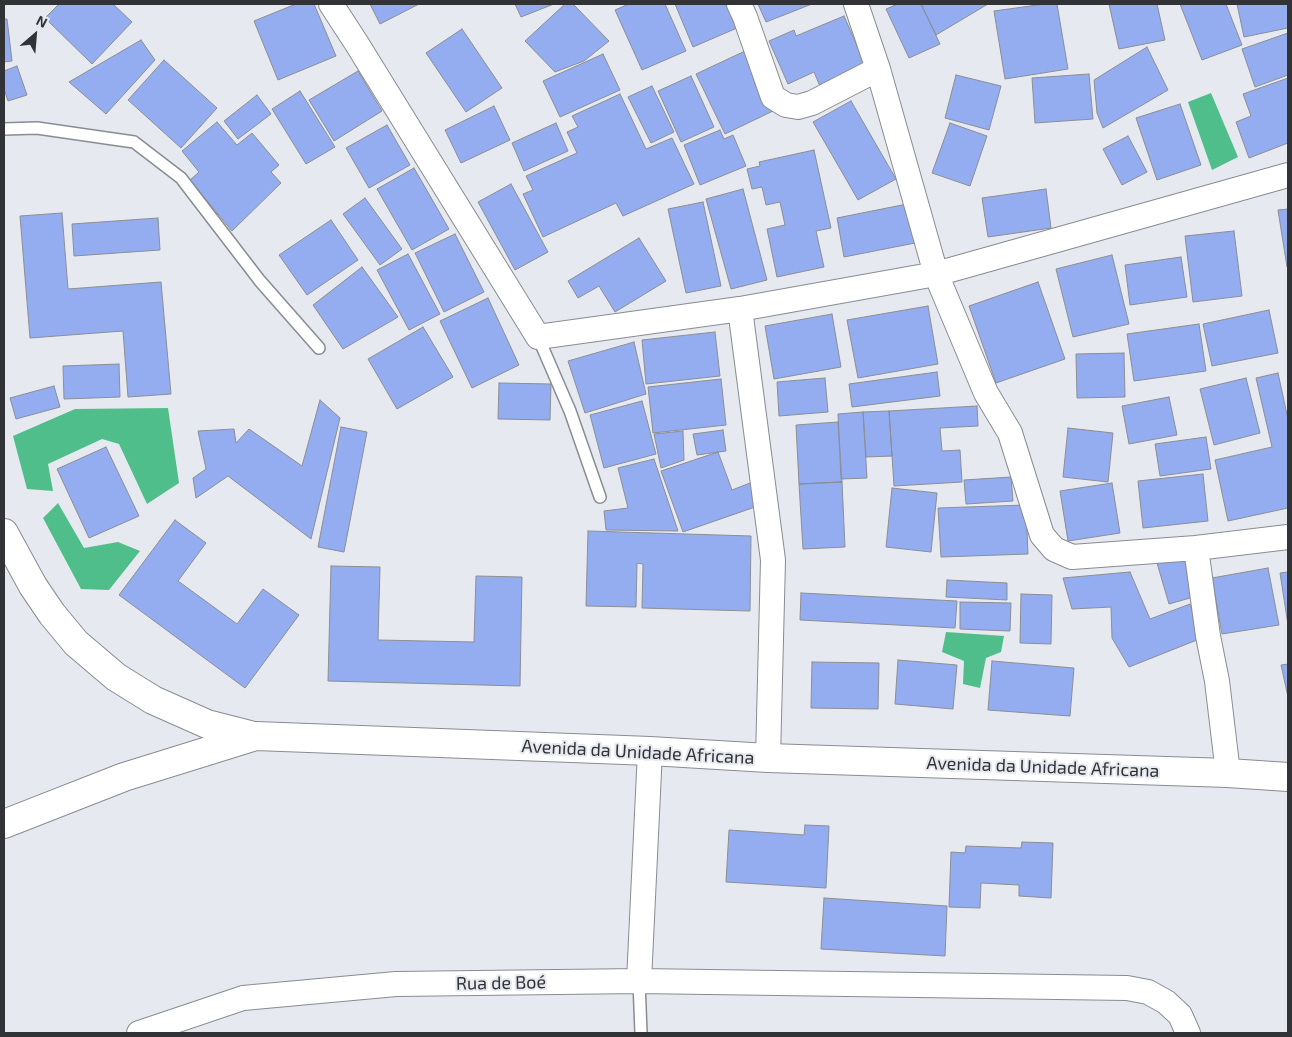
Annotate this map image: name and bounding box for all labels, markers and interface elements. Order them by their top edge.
north arrow [10,10,60,60]
text: N [34,11,50,31]
street label: Avenida da Unidade Africana [521,735,755,769]
street label: Avenida da Unidade Africana [926,752,1160,782]
street label: Rua de Boé [456,971,546,995]

